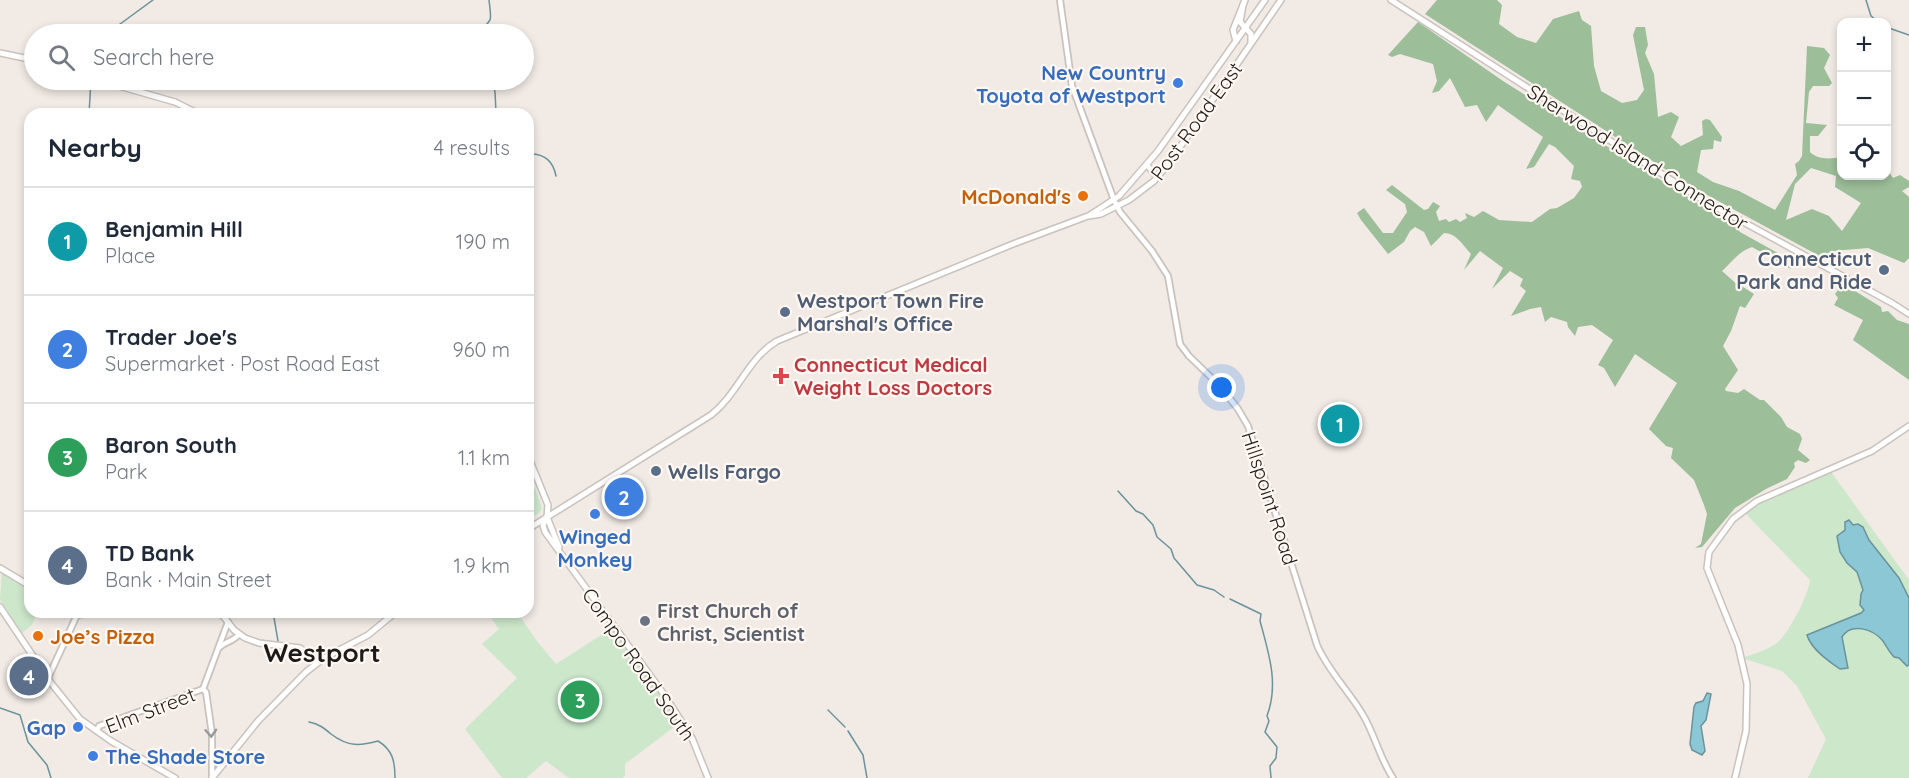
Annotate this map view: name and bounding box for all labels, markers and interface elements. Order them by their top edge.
map controls [1837,18,1891,180]
button: + [1837,18,1891,72]
search box [24,24,534,90]
icon: search [45,41,78,74]
text: Search here [93,43,214,71]
street label: Post Road East [1145,57,1247,185]
place label: New Country Toyota of Westport [976,60,1166,108]
button: − [1837,72,1891,126]
marker: New Country Toyota of Westport [1171,76,1185,90]
street label: Sherwood Island Connector [1523,79,1753,236]
button: locate [1837,126,1891,180]
text: Nearby [48,131,142,164]
text: 4 results [434,135,510,160]
place label: McDonald's [961,184,1071,209]
marker: McDonald's [1076,189,1090,203]
text: Benjamin Hill [105,215,243,243]
text: 1 [64,229,71,254]
text: 190 m [456,229,510,254]
text: Place [105,243,155,268]
place label: Connecticut Park and Ride [1736,246,1872,294]
marker: Connecticut Park and Ride [1877,263,1891,277]
place label: Westport Town Fire Marshal's Office [797,288,984,336]
marker: Westport Town Fire Marshal's Office [778,305,792,319]
text: Trader Joe's [105,323,237,351]
text: 2 [62,337,73,362]
text: 960 m [452,337,510,362]
text: Supermarket · Post Road East [105,351,380,376]
place label: Connecticut Medical Weight Loss Doctors [794,352,992,400]
marker: Connecticut Medical Weight Loss Doctors [772,367,790,385]
your location [1207,373,1236,402]
pin: 1 [1320,402,1360,446]
street label: Hillspoint Road [1237,428,1303,568]
text: Baron South [105,431,237,459]
text: 3 [62,445,73,470]
text: 1.1 km [458,445,510,470]
text: Park [105,459,147,484]
place label: Wells Fargo [668,459,781,484]
marker: Wells Fargo [649,464,663,478]
pin: 2 [604,474,644,520]
marker: Winged Monkey [588,507,602,521]
place label: Winged Monkey [557,524,633,572]
text: TD Bank [105,539,195,567]
text: 4 [62,553,73,578]
text: 1.9 km [453,553,510,578]
text: Bank · Main Street [105,567,272,592]
street label: Compo Road South [577,583,701,745]
place label: First Church of Christ, Scientist [657,598,805,646]
marker: First Church of Christ, Scientist [638,614,652,628]
place label: Joe’s Pizza [50,624,155,649]
marker: Joe’s Pizza [31,629,45,643]
district label: Westport [263,636,381,669]
pin: 4 [9,654,48,698]
pin: 3 [560,678,600,722]
street label: Elm Street [101,681,199,739]
place label: Gap [27,715,66,740]
marker: Gap [71,720,85,734]
one-way arrow [205,728,218,737]
place label: The Shade Store [105,744,265,769]
marker: The Shade Store [86,749,100,763]

